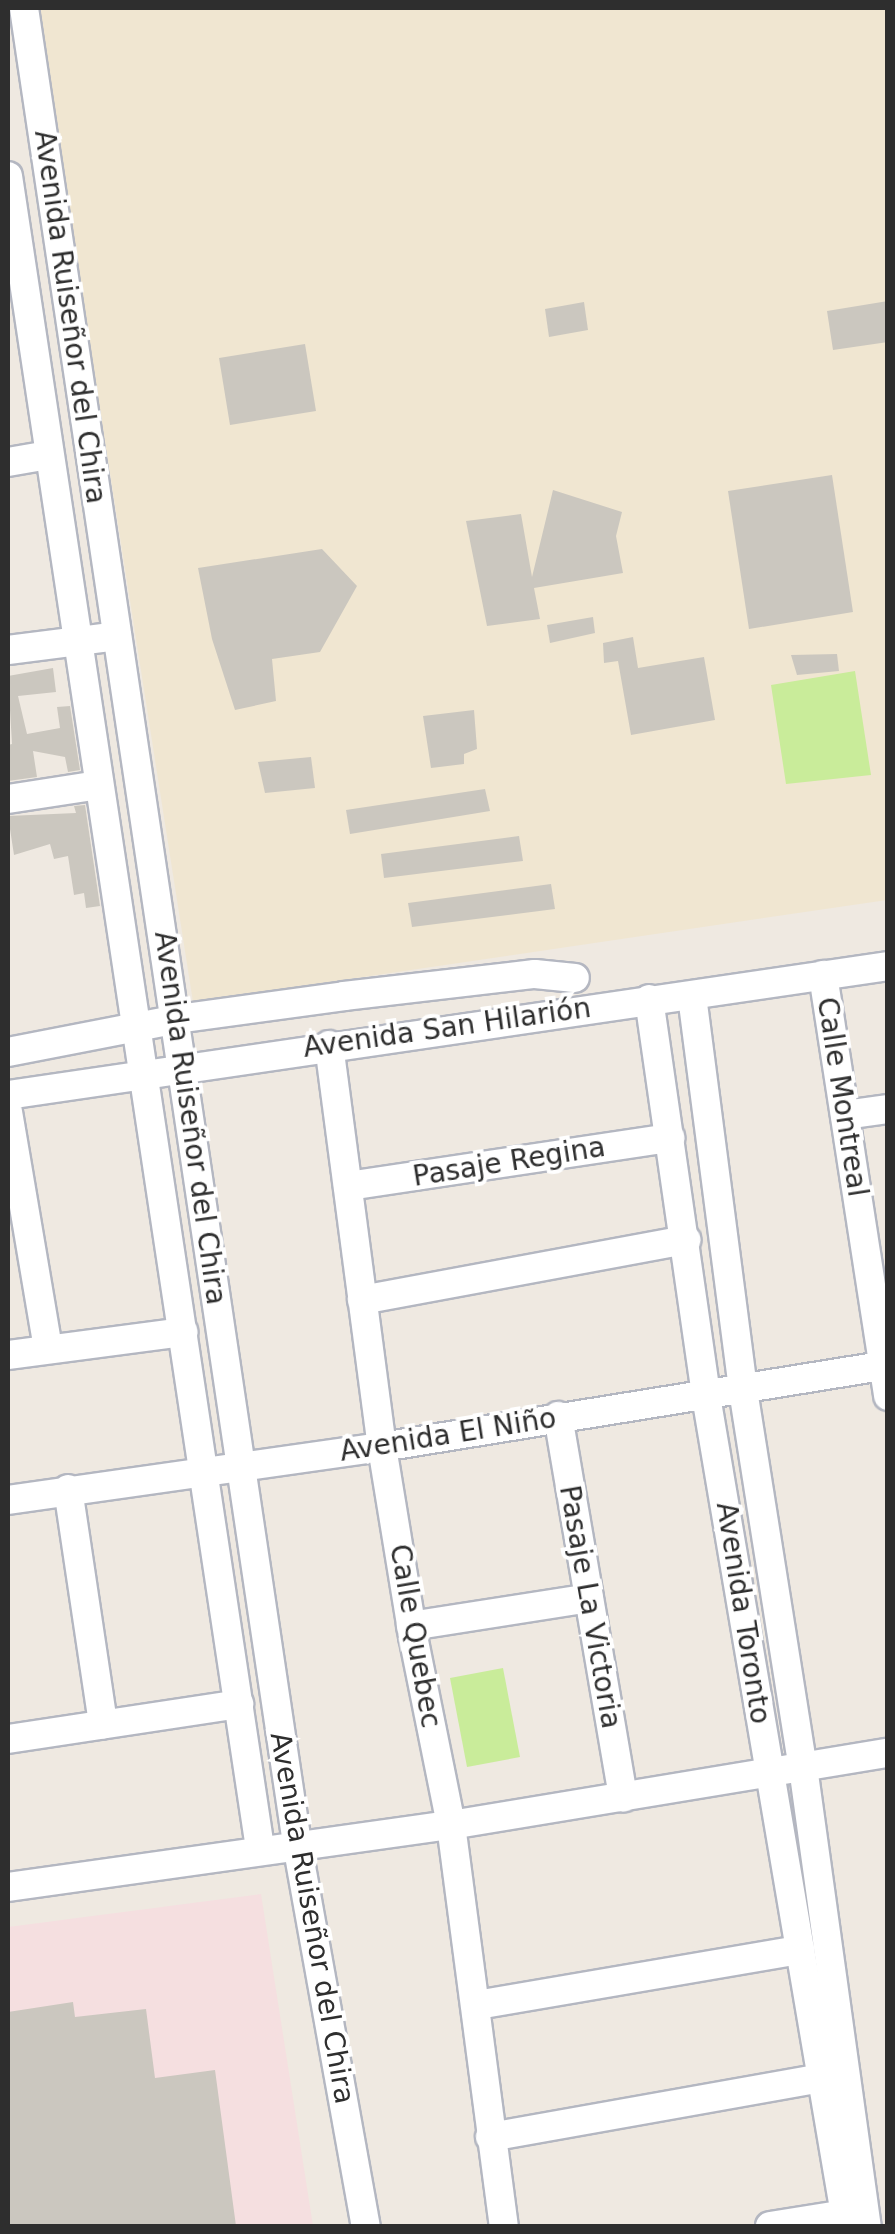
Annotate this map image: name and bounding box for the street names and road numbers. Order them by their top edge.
street label: Avenida Ruiseñor del Chira [27,128,113,506]
street label: Avenida Ruiseñor del Chira [147,929,233,1307]
street label: Avenida San Hilarión [301,991,593,1065]
street label: Calle Montreal [810,995,874,1199]
street label: Pasaje Regina [410,1130,608,1194]
street label: Avenida El Niño [337,1401,559,1469]
street label: Pasaje La Victoria [552,1483,628,1731]
street label: Avenida Toronto [709,1500,777,1726]
street label: Calle Quebec [382,1542,448,1730]
street label: Avenida Ruiseñor del Chira [263,1729,361,2107]

